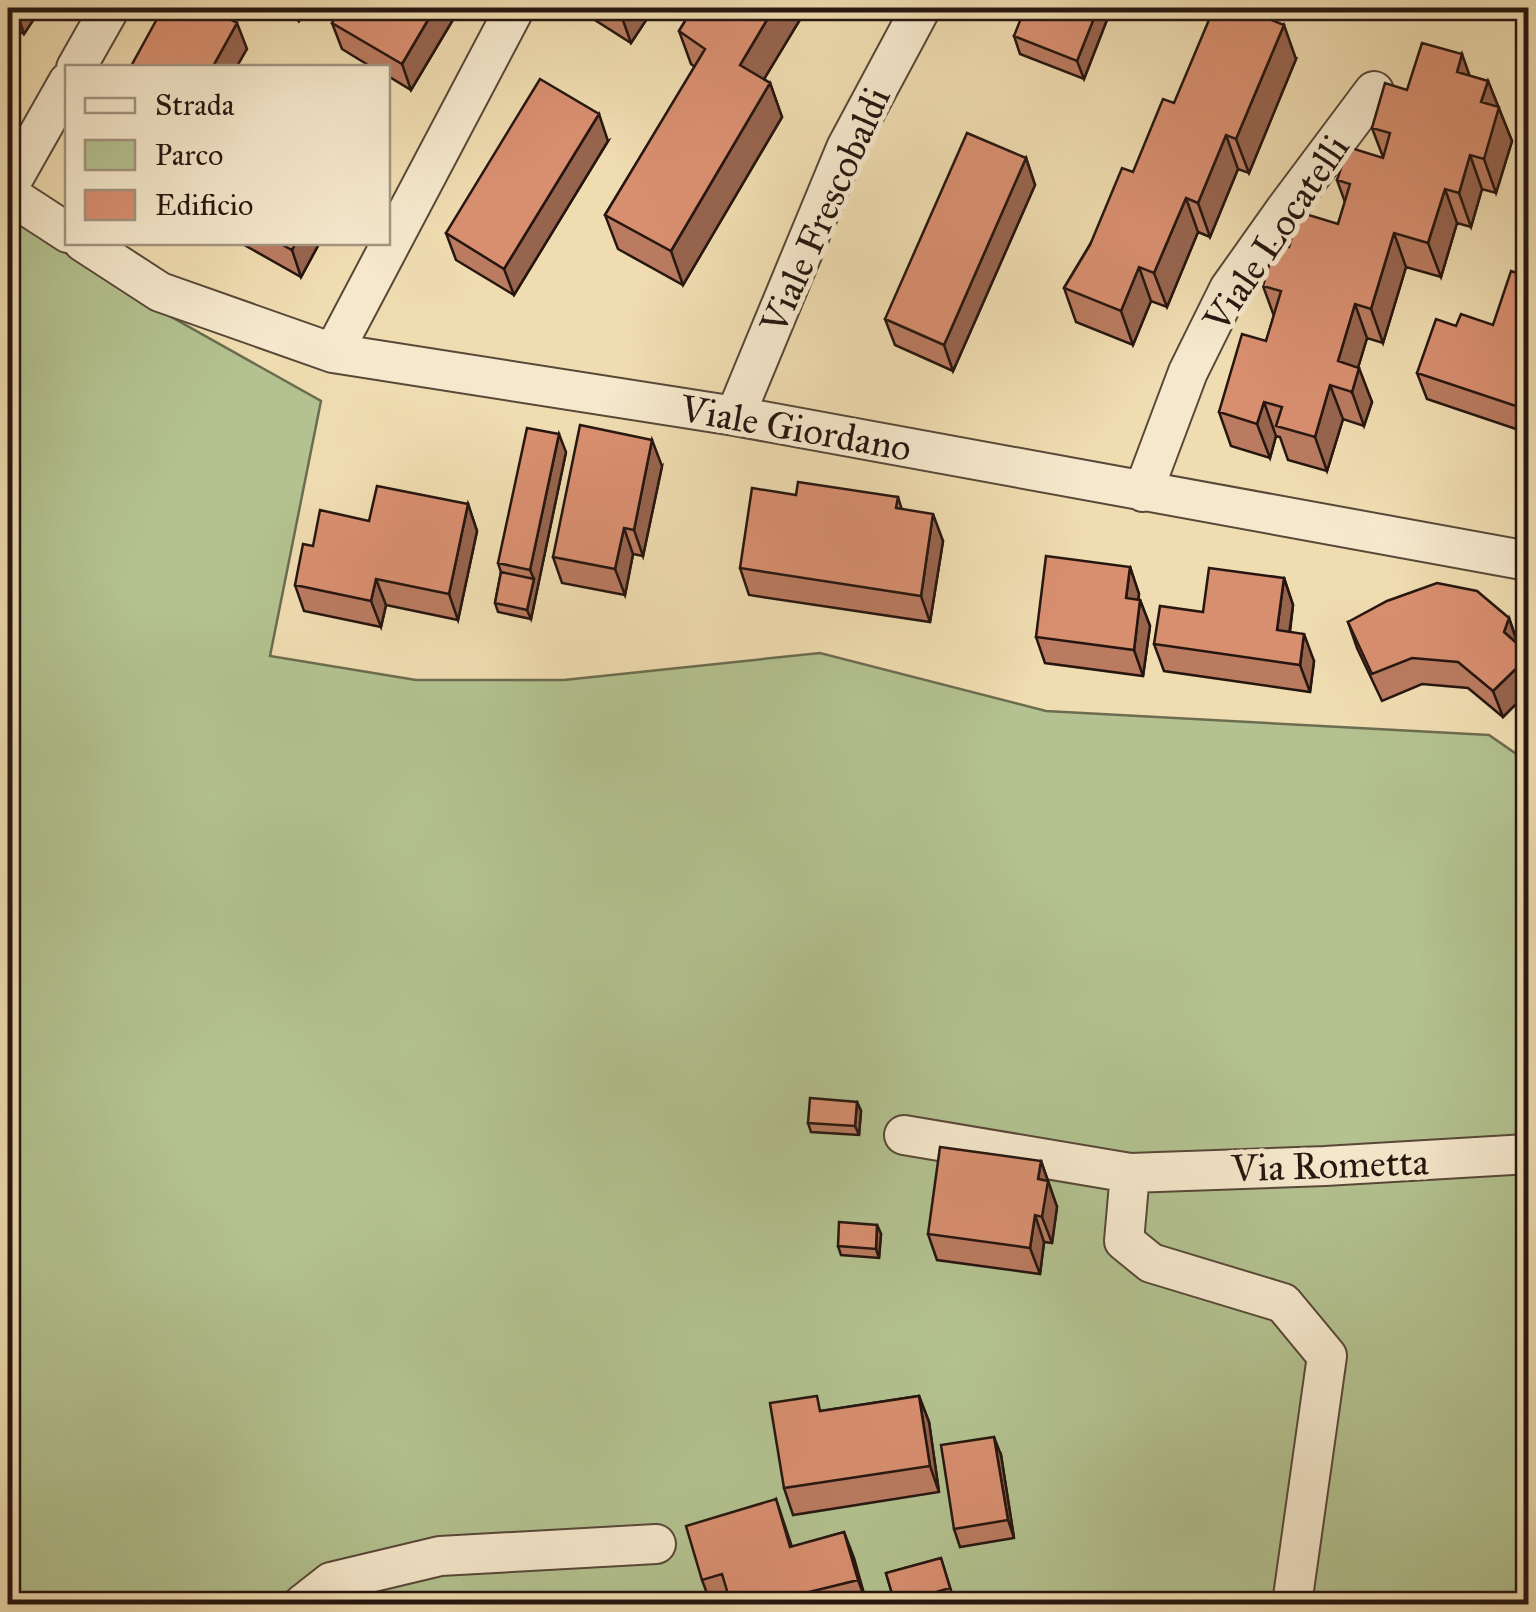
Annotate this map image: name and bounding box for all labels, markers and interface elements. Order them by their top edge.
legend [65,65,390,245]
street label: Viale Frescobaldi [750,80,900,341]
text: Strada [155,87,235,123]
street label: Viale Locatelli [1193,126,1359,341]
text: Parco [155,137,223,173]
text: Edificio [155,187,253,223]
street label: Viale Giordano [676,385,915,471]
street label: Via Rometta [1230,1139,1430,1191]

